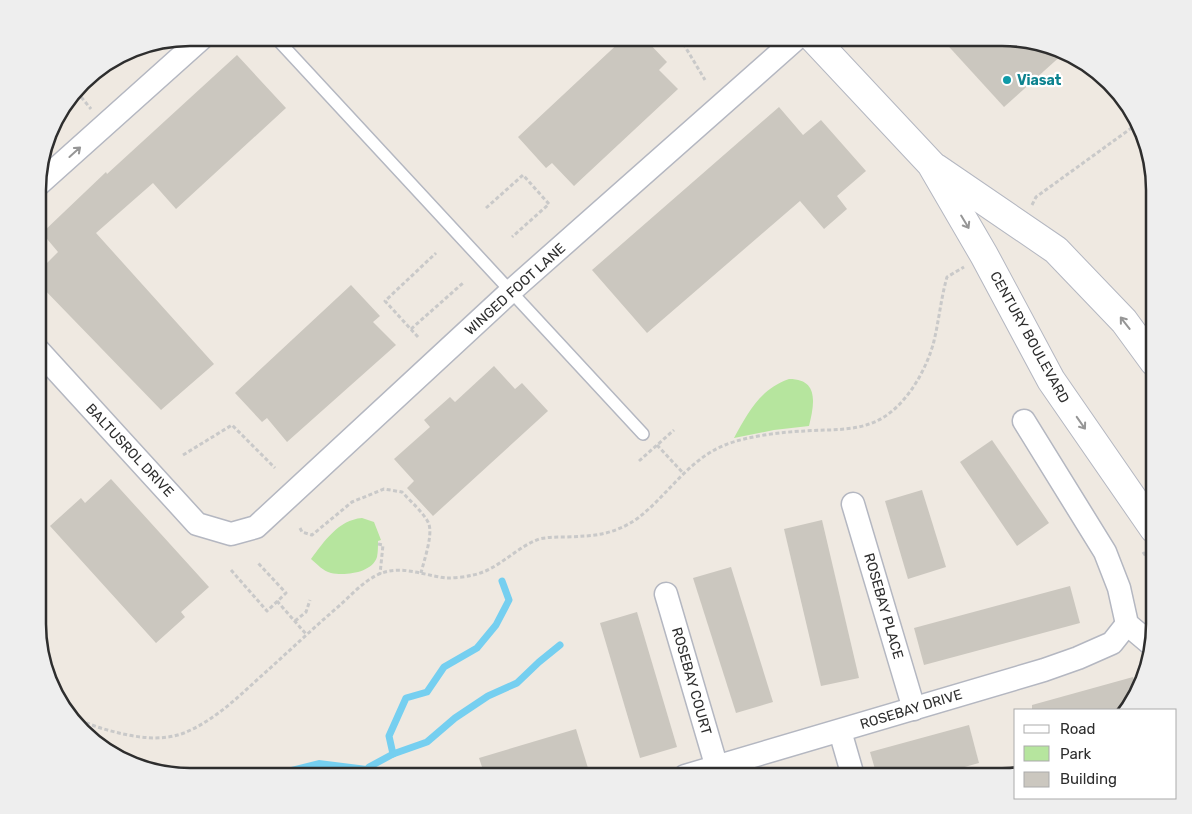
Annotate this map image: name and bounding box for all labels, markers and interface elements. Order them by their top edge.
place label: Viasat [1017,72,1062,89]
marker: Viasat [1001,74,1013,86]
one-way arrow [69,146,82,158]
one-way arrow [960,214,970,228]
street label: WINGED FOOT LANE [462,240,569,339]
street label: CENTURY BOULEVARD [986,268,1073,406]
one-way arrow [1120,316,1131,329]
street label: BALTUSROL DRIVE [82,400,177,501]
one-way arrow [1076,416,1086,430]
street label: ROSEBAY PLACE [860,551,907,661]
street label: ROSEBAY COURT [668,625,715,737]
street label: ROSEBAY DRIVE [858,686,964,733]
legend [1014,709,1177,799]
text: Road [1060,720,1096,738]
text: Park [1060,745,1091,763]
text: Building [1060,770,1117,788]

